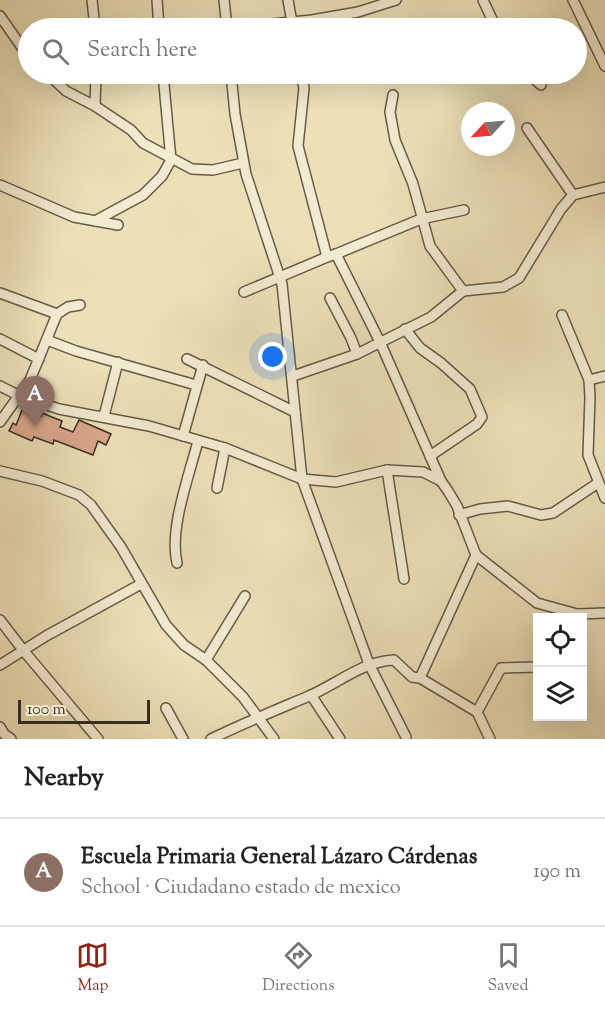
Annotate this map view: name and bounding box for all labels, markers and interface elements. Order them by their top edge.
search box [18,18,587,84]
icon: search [39,35,72,68]
text: Search here [87,35,197,67]
north arrow [461,102,515,156]
your location [258,342,287,371]
pin: A [15,376,54,426]
map controls [533,613,587,721]
button: locate [533,613,587,667]
button: layers [533,667,587,721]
scale bar [18,697,150,724]
text: 100 m [27,699,66,722]
text: Nearby [24,760,104,797]
text: Escuela Primaria General Lázaro Cárdenas [81,842,477,874]
text: A [35,858,52,887]
text: 190 m [533,858,581,887]
text: School · Ciudadano estado de mexico [81,874,401,903]
tab: Map [76,939,109,998]
tab: Directions [262,939,335,998]
tab: Saved [487,939,529,998]

